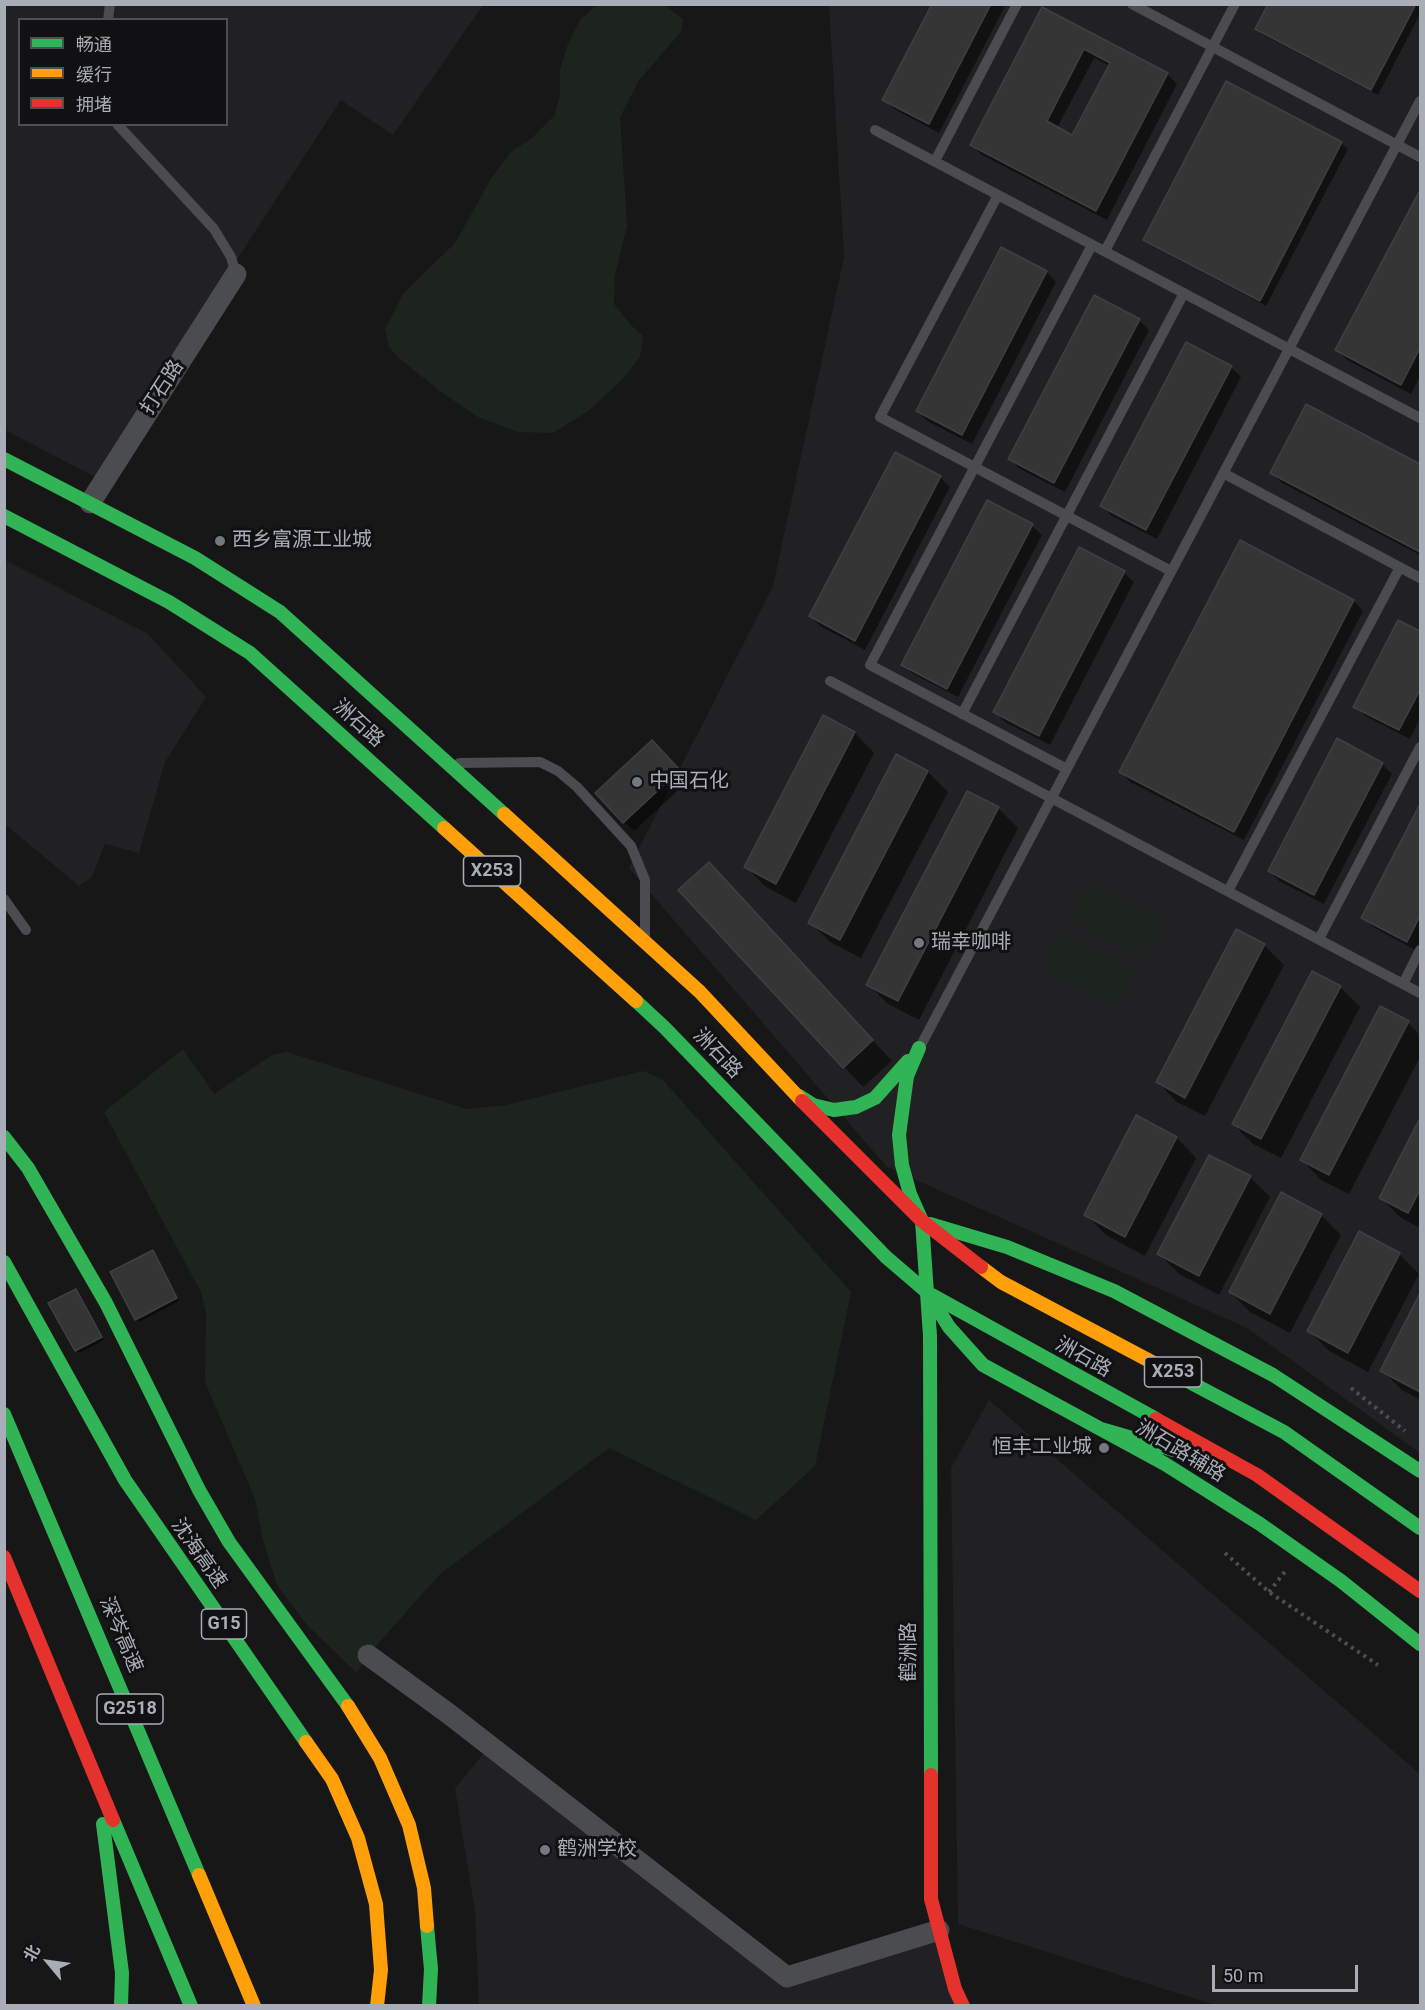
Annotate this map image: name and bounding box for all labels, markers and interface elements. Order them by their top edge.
legend [18,18,228,126]
text: 畅通 [76,34,112,55]
text: 缓行 [76,64,112,85]
text: 拥堵 [76,94,112,115]
street label: 打石路 [137,356,189,420]
place label: 西乡富源工业城 [232,529,372,553]
marker: 西乡富源工业城 [213,534,227,548]
street label: 洲石路 [328,695,388,753]
place label: 中国石化 [649,770,729,794]
marker: 中国石化 [630,775,644,789]
road number: X253 [464,856,520,886]
place label: 瑞幸咖啡 [931,931,1011,955]
marker: 瑞幸咖啡 [912,936,926,950]
street label: 洲石路 [688,1024,746,1084]
street label: 洲石路 [1051,1333,1115,1383]
road number: X253 [1144,1357,1202,1387]
street label: 洲石路辅路 [1131,1416,1229,1488]
place label: 恒丰工业城 [992,1436,1092,1460]
marker: 恒丰工业城 [1097,1441,1111,1455]
street label: 沈海高速 [165,1514,231,1594]
street label: 深岑高速 [93,1593,147,1677]
road number: G15 [202,1609,246,1639]
street label: 鹤洲路 [898,1622,922,1682]
road number: G2518 [97,1694,163,1724]
place label: 鹤洲学校 [557,1838,637,1862]
marker: 鹤洲学校 [538,1843,552,1857]
north arrow [18,1932,78,1992]
text: 北 [20,1941,44,1965]
scale bar [1215,1953,1360,1991]
text: 50 m [1223,1965,1263,1986]

